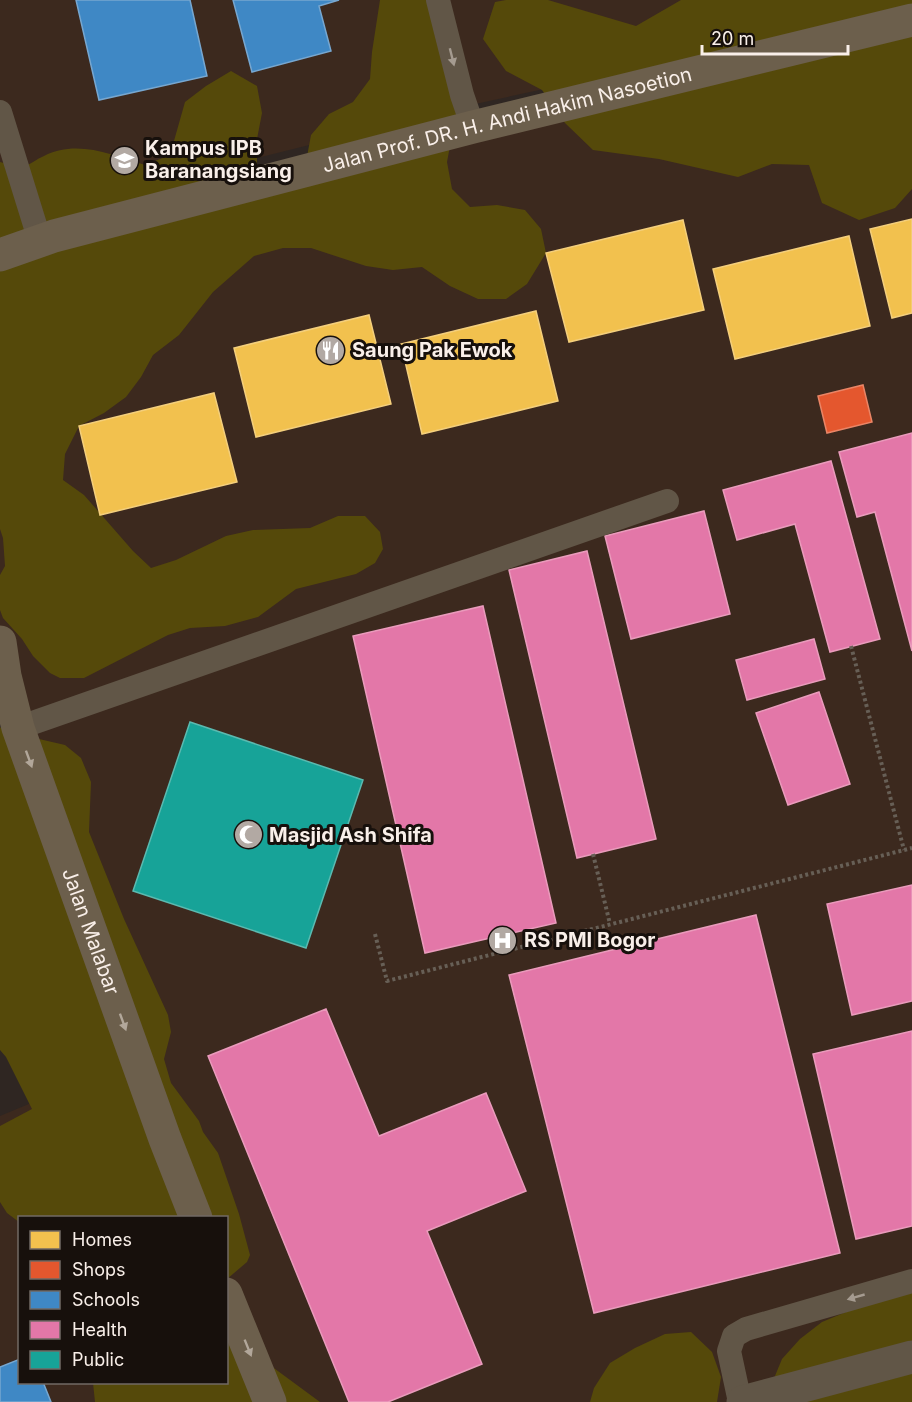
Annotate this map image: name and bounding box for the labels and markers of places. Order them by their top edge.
place label: Kampus IPB Baranangsiang [145,136,292,183]
school or university icon: Kampus IPB Baranangsiang [108,144,140,176]
restaurant icon: Saung Pak Ewok [315,334,347,366]
place label: Saung Pak Ewok [352,338,513,362]
mosque icon: Masjid Ash Shifa [232,819,264,851]
place label: Masjid Ash Shifa [269,823,432,847]
hospital icon: RS PMI Bogor [487,924,519,956]
place label: RS PMI Bogor [524,928,655,952]

